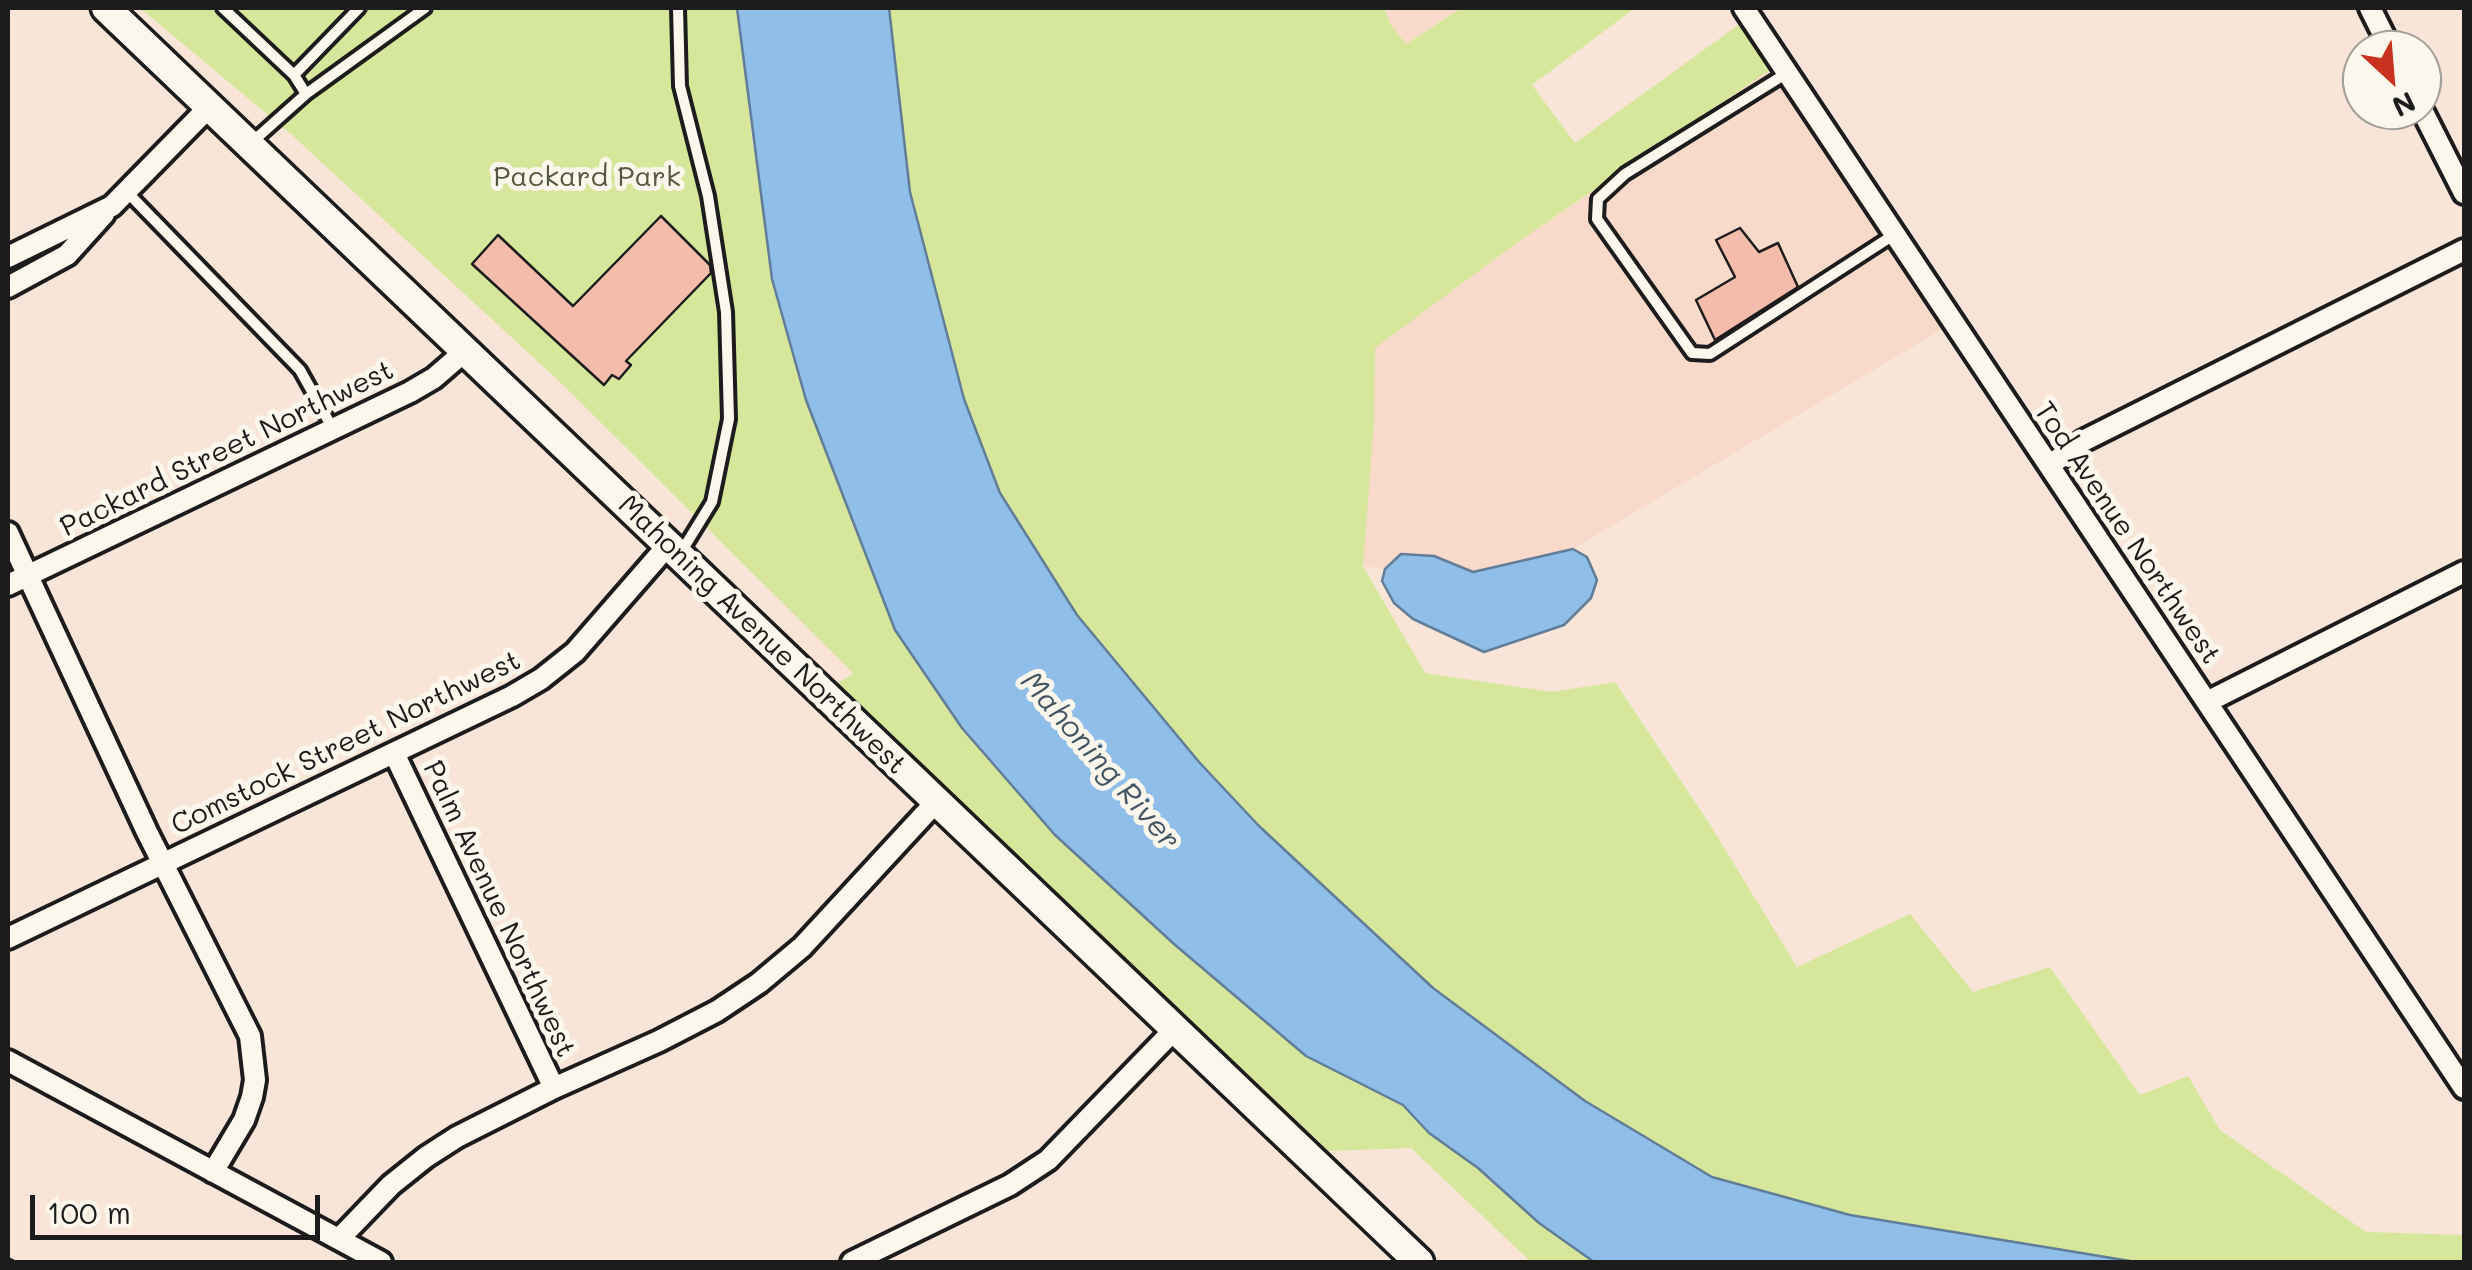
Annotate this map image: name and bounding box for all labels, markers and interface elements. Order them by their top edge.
north arrow [2342,30,2442,130]
text: N [2387,84,2422,126]
park label: Packard Park [493,160,681,194]
street label: Packard Street Northwest [55,354,399,544]
street label: Tod Avenue Northwest [2027,395,2227,671]
street label: Mahoning Avenue Northwest [611,488,913,782]
street label: Comstock Street Northwest [166,644,526,842]
water label: Mahoning River [1013,664,1187,858]
street label: Palm Avenue Northwest [415,755,583,1063]
scale bar [35,1175,325,1237]
text: 100 m [47,1192,131,1232]

